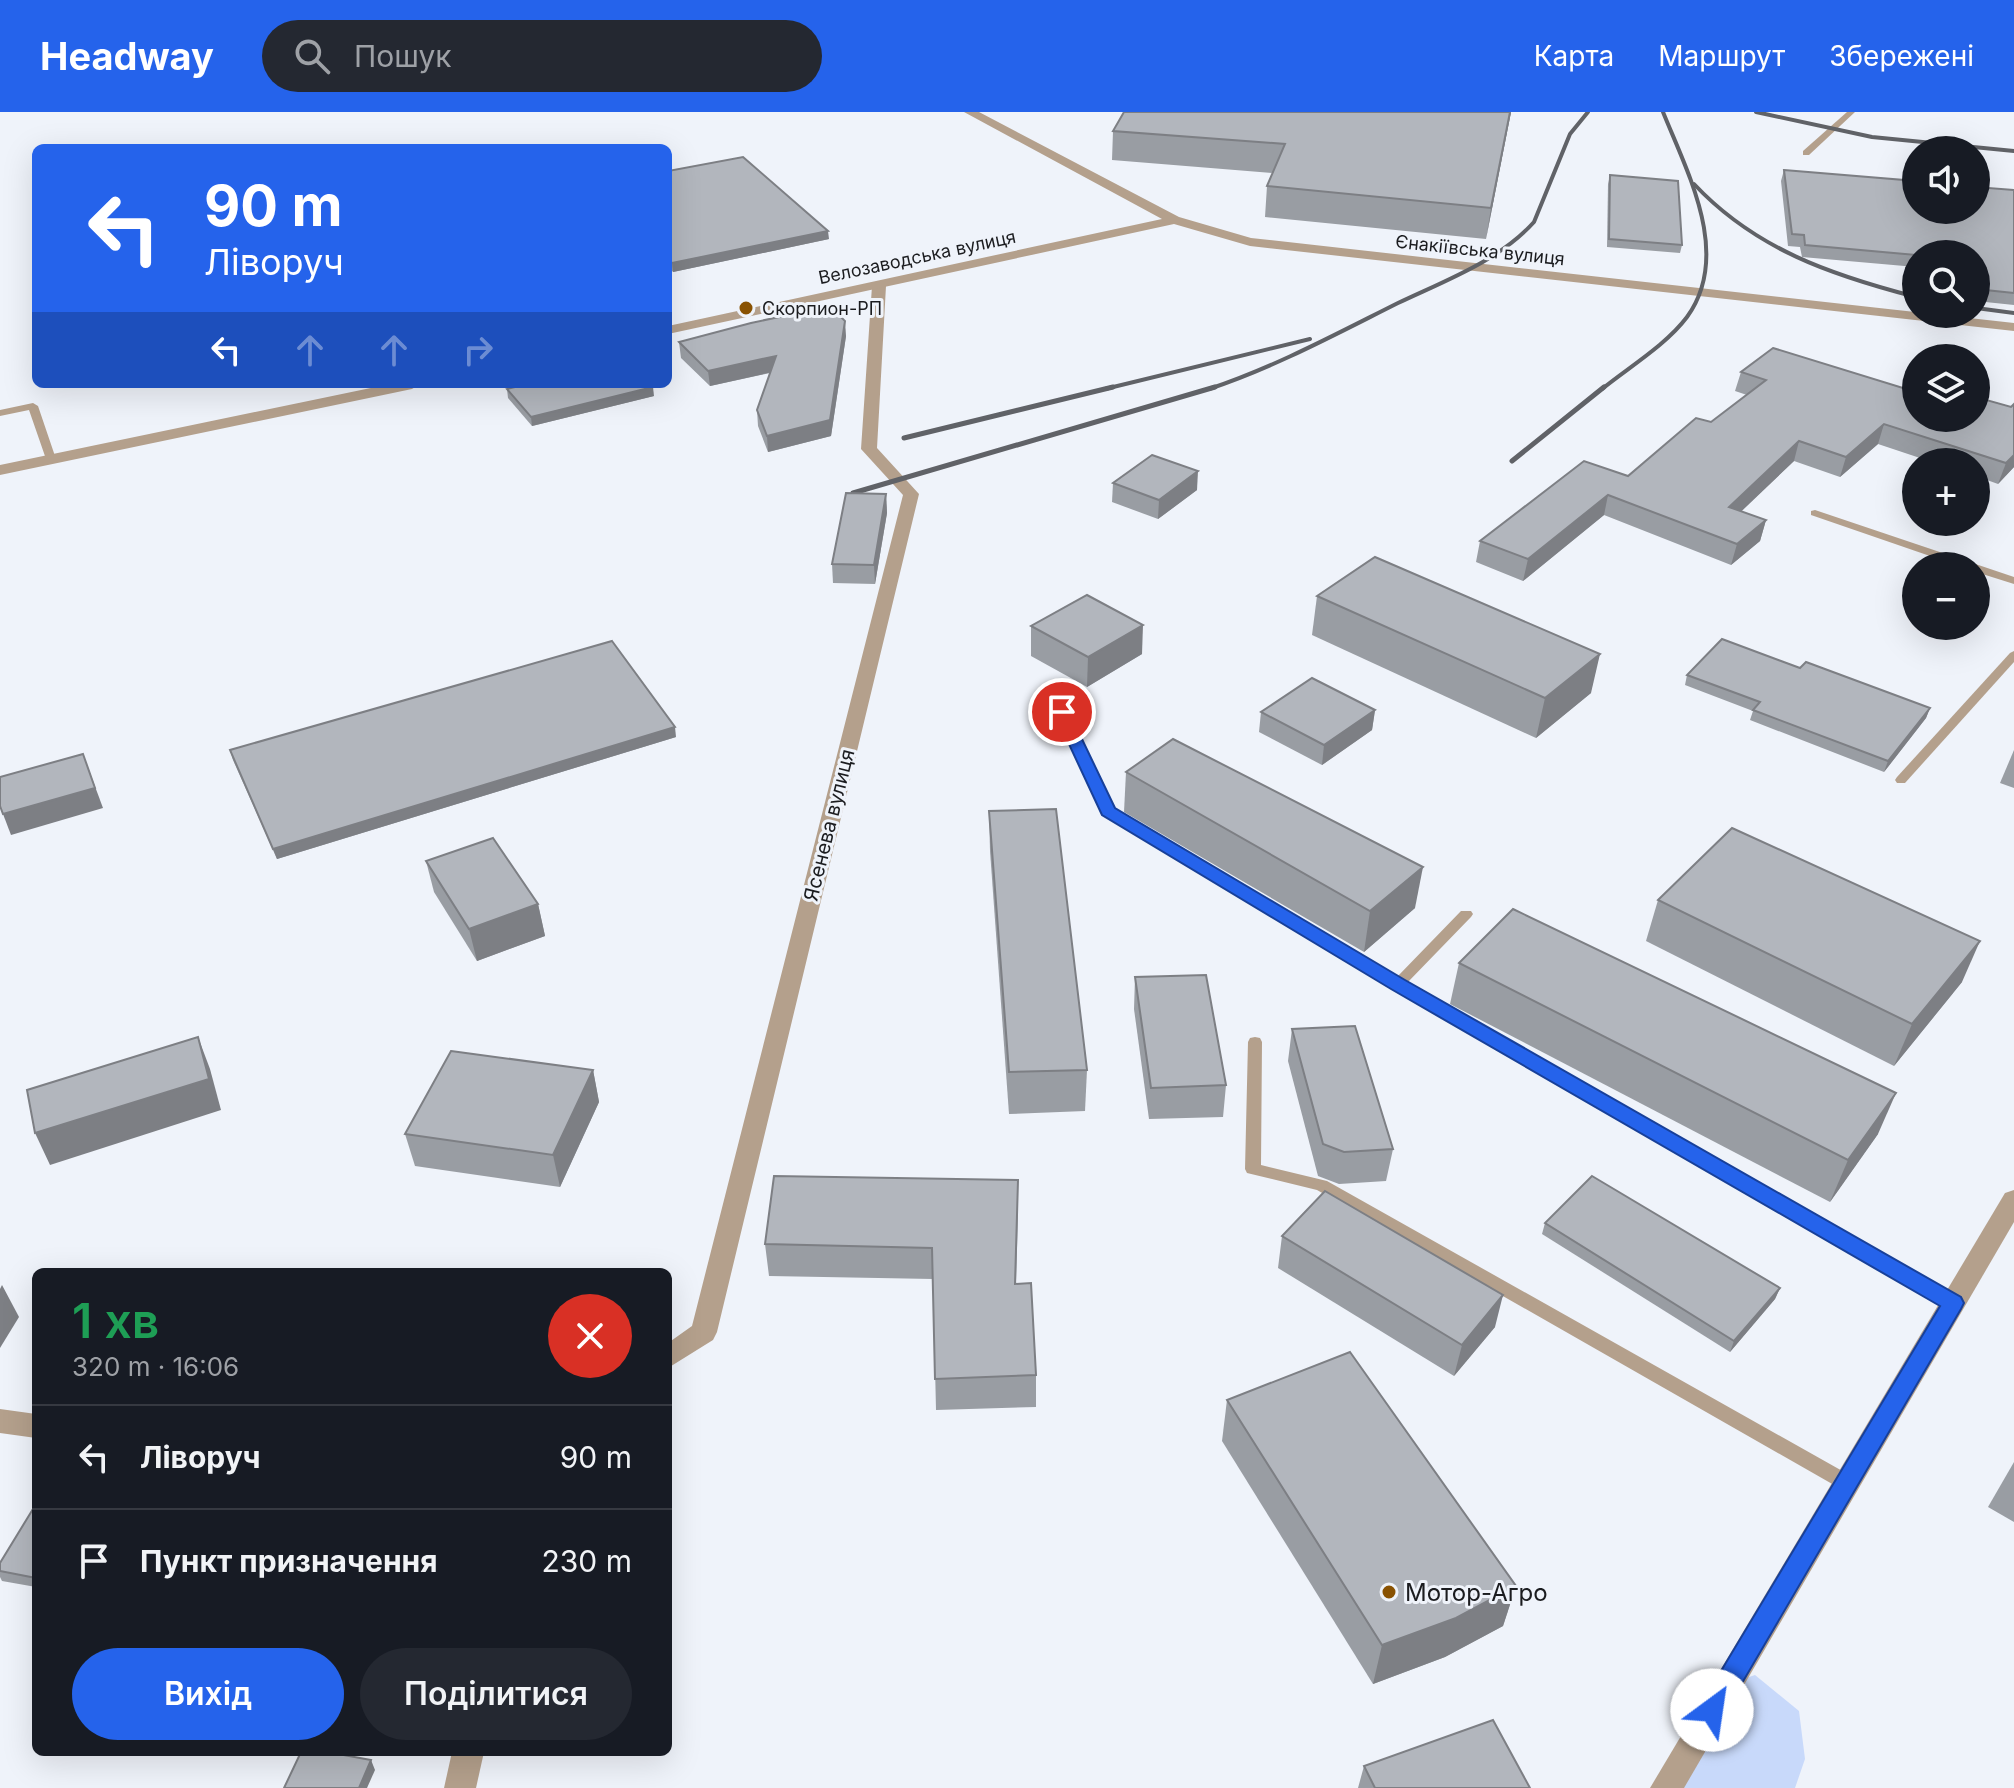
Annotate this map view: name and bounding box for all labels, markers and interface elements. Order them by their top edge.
search box [262,20,822,92]
text: Headway [40,33,214,79]
icon: search [290,34,334,78]
text: Пошук [354,38,452,74]
text: Карта [1534,39,1614,73]
text: Маршрут [1658,39,1785,73]
text: Збережені [1829,39,1974,73]
map controls [1902,136,1990,640]
button: sound [1902,136,1990,224]
text: 90 m [204,172,343,240]
icon: left [72,176,176,280]
street label: Велозаводська вулиця [816,226,1018,288]
street label: Єнакіївська вулиця [1394,231,1566,269]
text: Ліворуч [204,240,344,284]
button: search [1902,240,1990,328]
place label: Скорпион-РП [762,298,882,319]
marker: Скорпион-РП [737,299,755,317]
icon: left [204,328,248,372]
icon: ahead [288,328,332,372]
icon: ahead [372,328,416,372]
icon: right [456,328,500,372]
button: layers [1902,344,1990,432]
button: + [1902,448,1990,536]
button: − [1902,552,1990,640]
pin [1028,678,1096,746]
icon: arrive [1040,690,1084,734]
street label: Ясенева вулиця [799,747,859,903]
text: 1 хв [72,1291,159,1350]
button: close [548,1294,632,1378]
text: 320 m · 16:06 [72,1351,239,1382]
icon: left [72,1435,116,1479]
text: Ліворуч [140,1439,260,1475]
text: 90 m [560,1439,632,1475]
icon: arrive [72,1539,116,1583]
text: Пункт призначення [140,1543,438,1579]
text: 230 m [542,1543,632,1579]
place label: Мотор-Агро [1405,1578,1548,1607]
marker: Мотор-Агро [1380,1583,1398,1601]
button: Вихід [72,1648,344,1740]
button: Поділитися [360,1648,632,1740]
position arrow [1670,1668,1754,1752]

